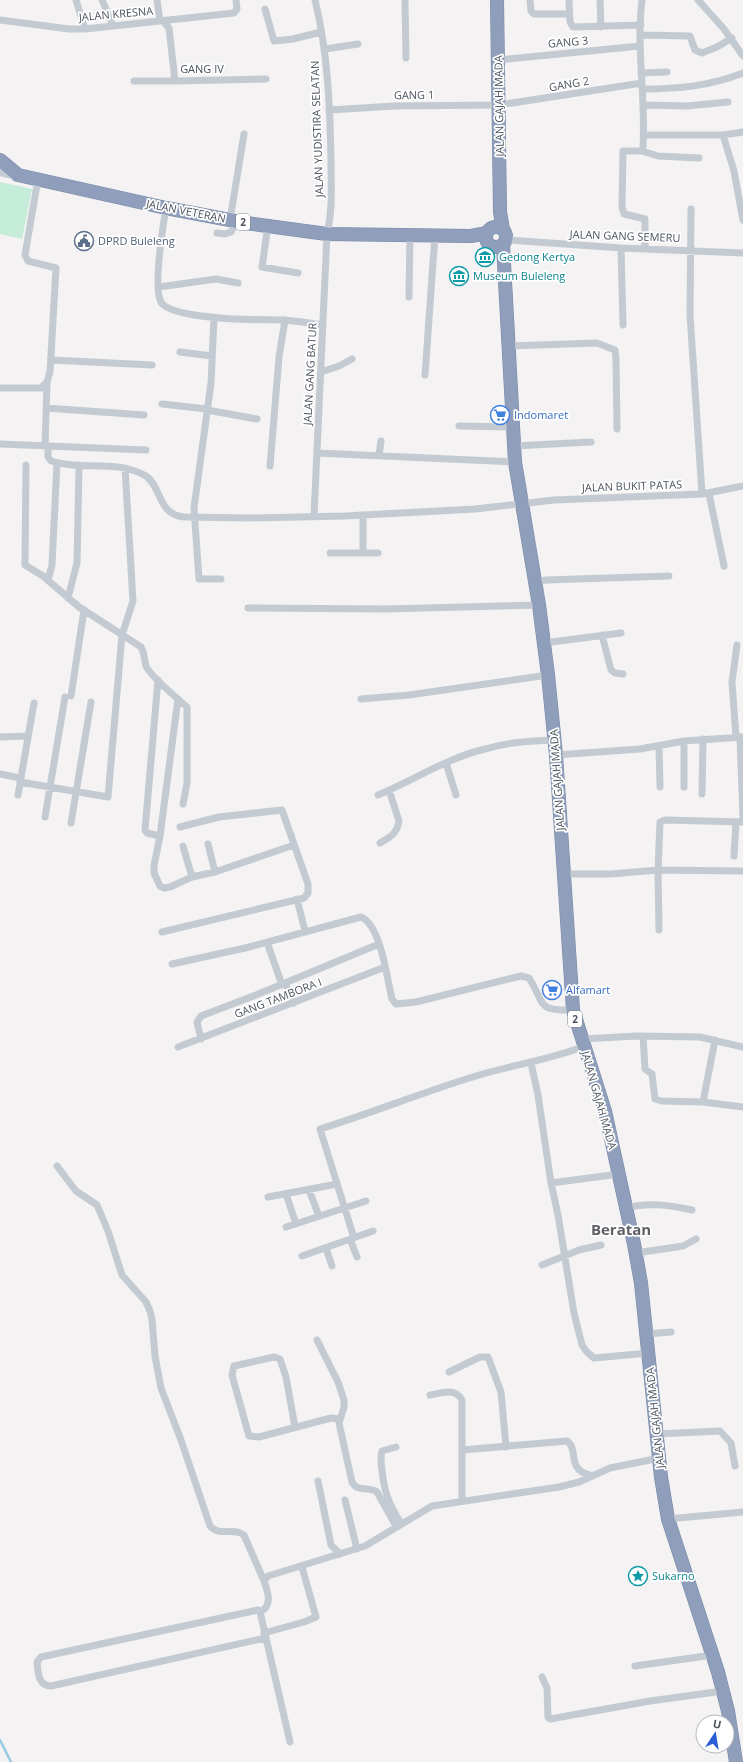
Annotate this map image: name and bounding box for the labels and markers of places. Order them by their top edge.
public building icon: DPRD Buleleng [73,230,95,252]
place label: DPRD Buleleng [98,233,175,248]
museum icon: Gedong Kertya [474,246,496,268]
place label: Gedong Kertya [499,249,575,264]
museum icon: Museum Buleleng [448,265,470,287]
place label: Museum Buleleng [473,268,565,283]
supermarket icon: Indomaret [489,404,511,426]
place label: Indomaret [514,407,568,422]
supermarket icon: Alfamart [541,979,563,1001]
place label: Alfamart [566,982,610,997]
place icon: Sukarno [627,1565,649,1587]
place label: Sukarno [652,1568,695,1583]

